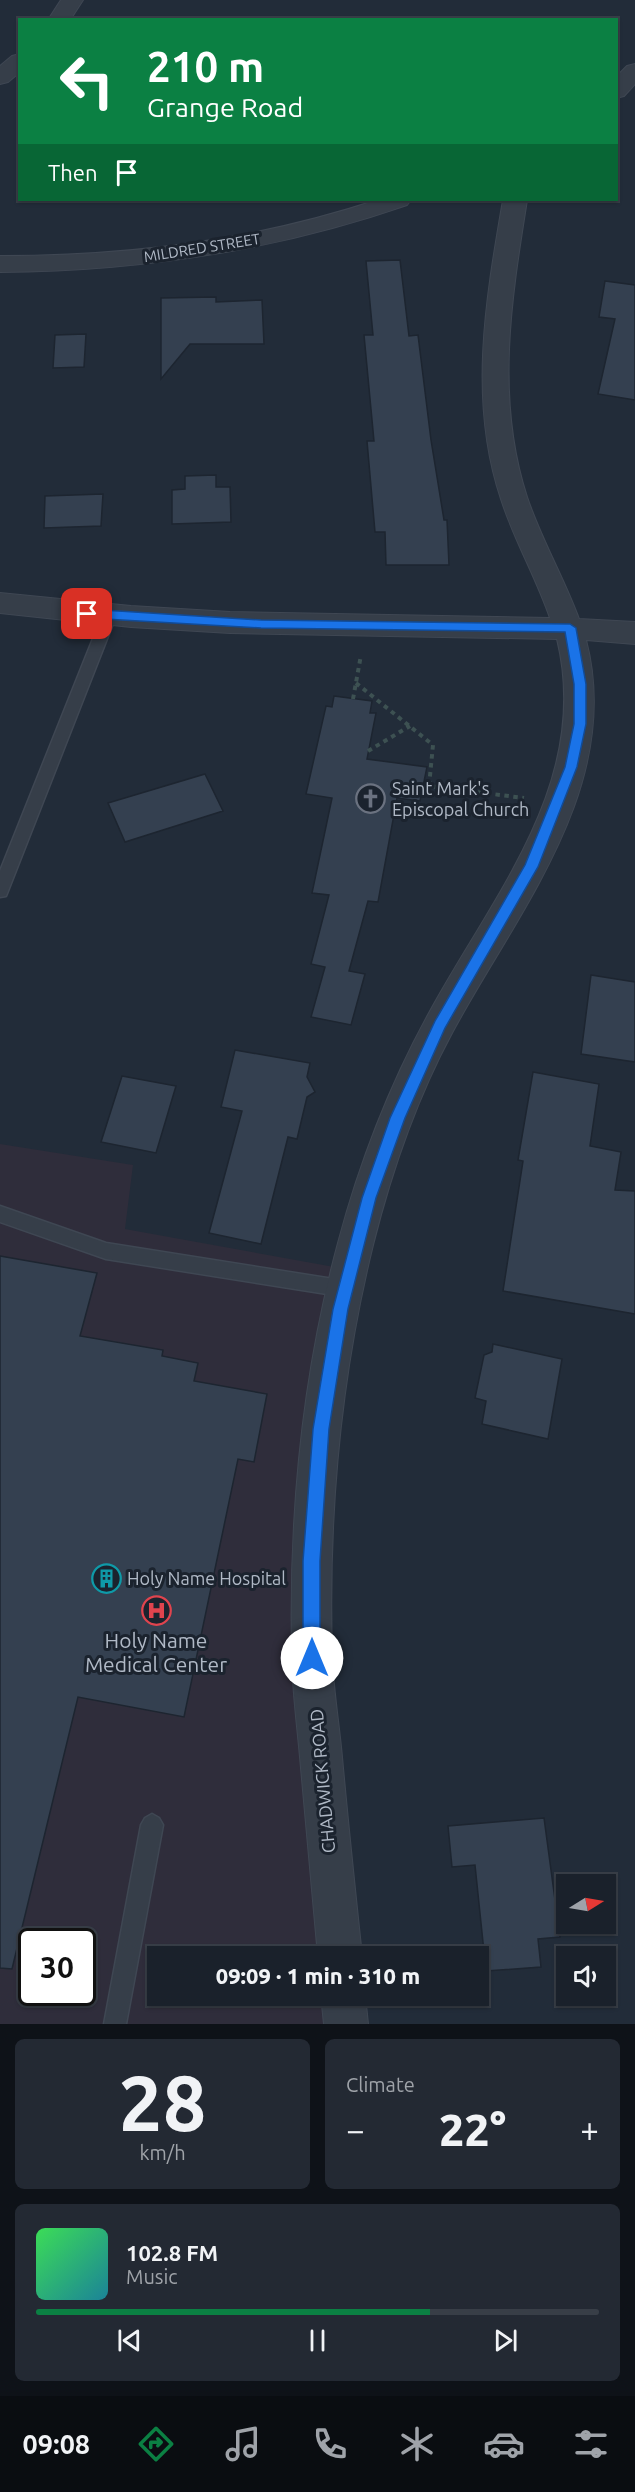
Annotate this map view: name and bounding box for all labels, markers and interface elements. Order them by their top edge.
icon: left [48,42,126,120]
text: 210 m [147,43,264,90]
text: Grange Road [147,92,303,122]
icon: arrive [110,156,143,189]
text: Then [48,160,98,185]
street label: MILDRED STREET [143,230,262,265]
pin [61,588,112,639]
icon: arrive [70,597,103,630]
place label: Saint Mark's Episcopal Church [392,778,529,819]
church icon: Saint Mark's Episcopal Church [355,783,387,815]
building icon: Holy Name Hospital [90,1563,122,1595]
place label: Holy Name Hospital [127,1568,286,1588]
hospital icon: Holy Name Medical Center [140,1594,172,1626]
position arrow [280,1626,344,1690]
place label: Holy Name Medical Center [85,1628,227,1676]
street label: CHADWICK ROAD [306,1708,338,1854]
north arrow [556,1874,616,1934]
map controls [556,1874,616,2006]
speed limit sign: 30 [18,1928,96,2006]
button: sound [556,1946,616,2006]
text: 09:09 · 1 min · 310 m [216,1963,420,1988]
text: 28 [119,2058,206,2146]
text: Climate [346,2073,415,2096]
text: 22° [439,2104,506,2155]
text: − [346,2111,365,2148]
text: + [580,2111,599,2148]
text: km/h [139,2141,186,2164]
text: 102.8 FM [126,2240,218,2265]
text: Music [126,2265,178,2288]
icon: previous [113,2324,146,2357]
icon: pause [301,2324,334,2357]
icon: next [489,2324,522,2357]
icon: directions [135,2423,177,2465]
icon: music [222,2423,264,2465]
icon: phone [309,2423,351,2465]
icon: climate [396,2423,438,2465]
icon: car [483,2423,525,2465]
icon: filters [570,2423,612,2465]
text: 09:08 [23,2429,90,2459]

